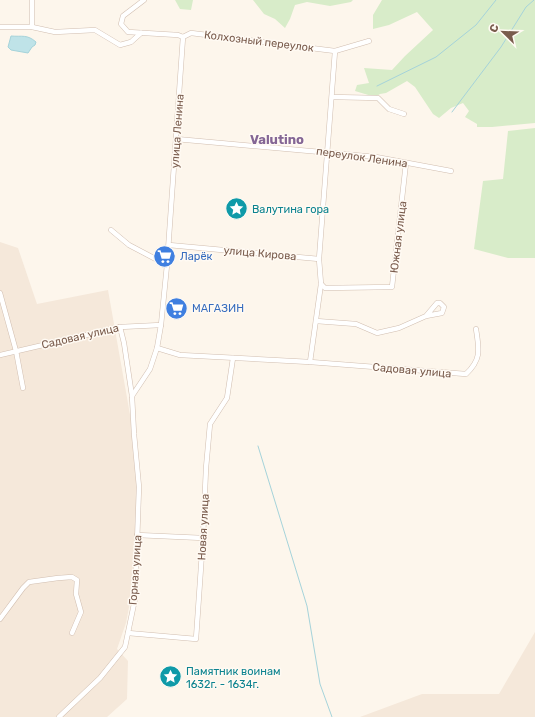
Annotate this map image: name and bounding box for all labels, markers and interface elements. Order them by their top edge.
north arrow [483,12,523,52]
text: С [487,22,502,34]
street label: Колхозный переулок [203,28,315,55]
street label: улица Ленина [168,93,187,169]
district label: Valutino [250,132,304,147]
street label: переулок Ленина [315,145,409,170]
place icon: Валутина гора [223,196,249,222]
street label: Южная улица [388,200,409,274]
place label: Валутина гора [252,203,329,216]
supermarket icon: Ларёк [151,243,177,269]
street label: улица Кирова [223,244,297,263]
place label: Ларёк [180,250,213,263]
supermarket icon: МАГАЗИН [163,295,189,321]
place label: МАГАЗИН [192,302,244,315]
street label: Садовая улица [40,321,120,352]
street label: Садовая улица [372,361,452,380]
street label: Новая улица [195,493,212,561]
street label: Горная улица [127,534,144,606]
place icon: Памятник воинам 1632г. - 1634г. [157,664,183,690]
place label: Памятник воинам 1632г. - 1634г. [186,665,281,691]

